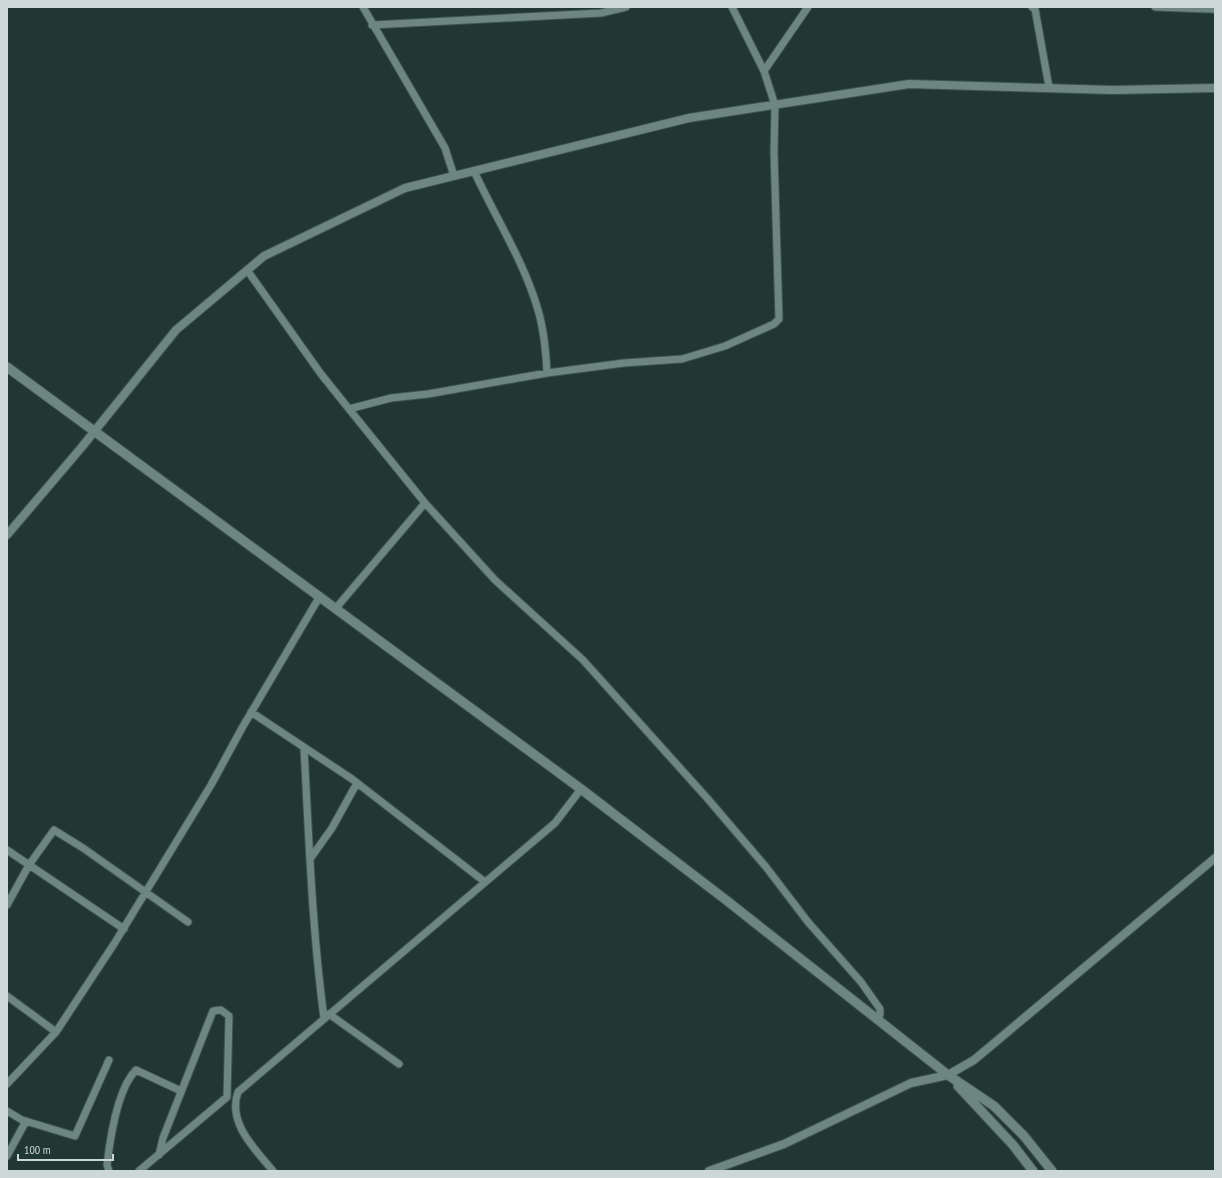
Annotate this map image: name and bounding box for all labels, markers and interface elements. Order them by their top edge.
scale bar [18,1136,113,1162]
text: 100 m [24,1142,51,1157]

